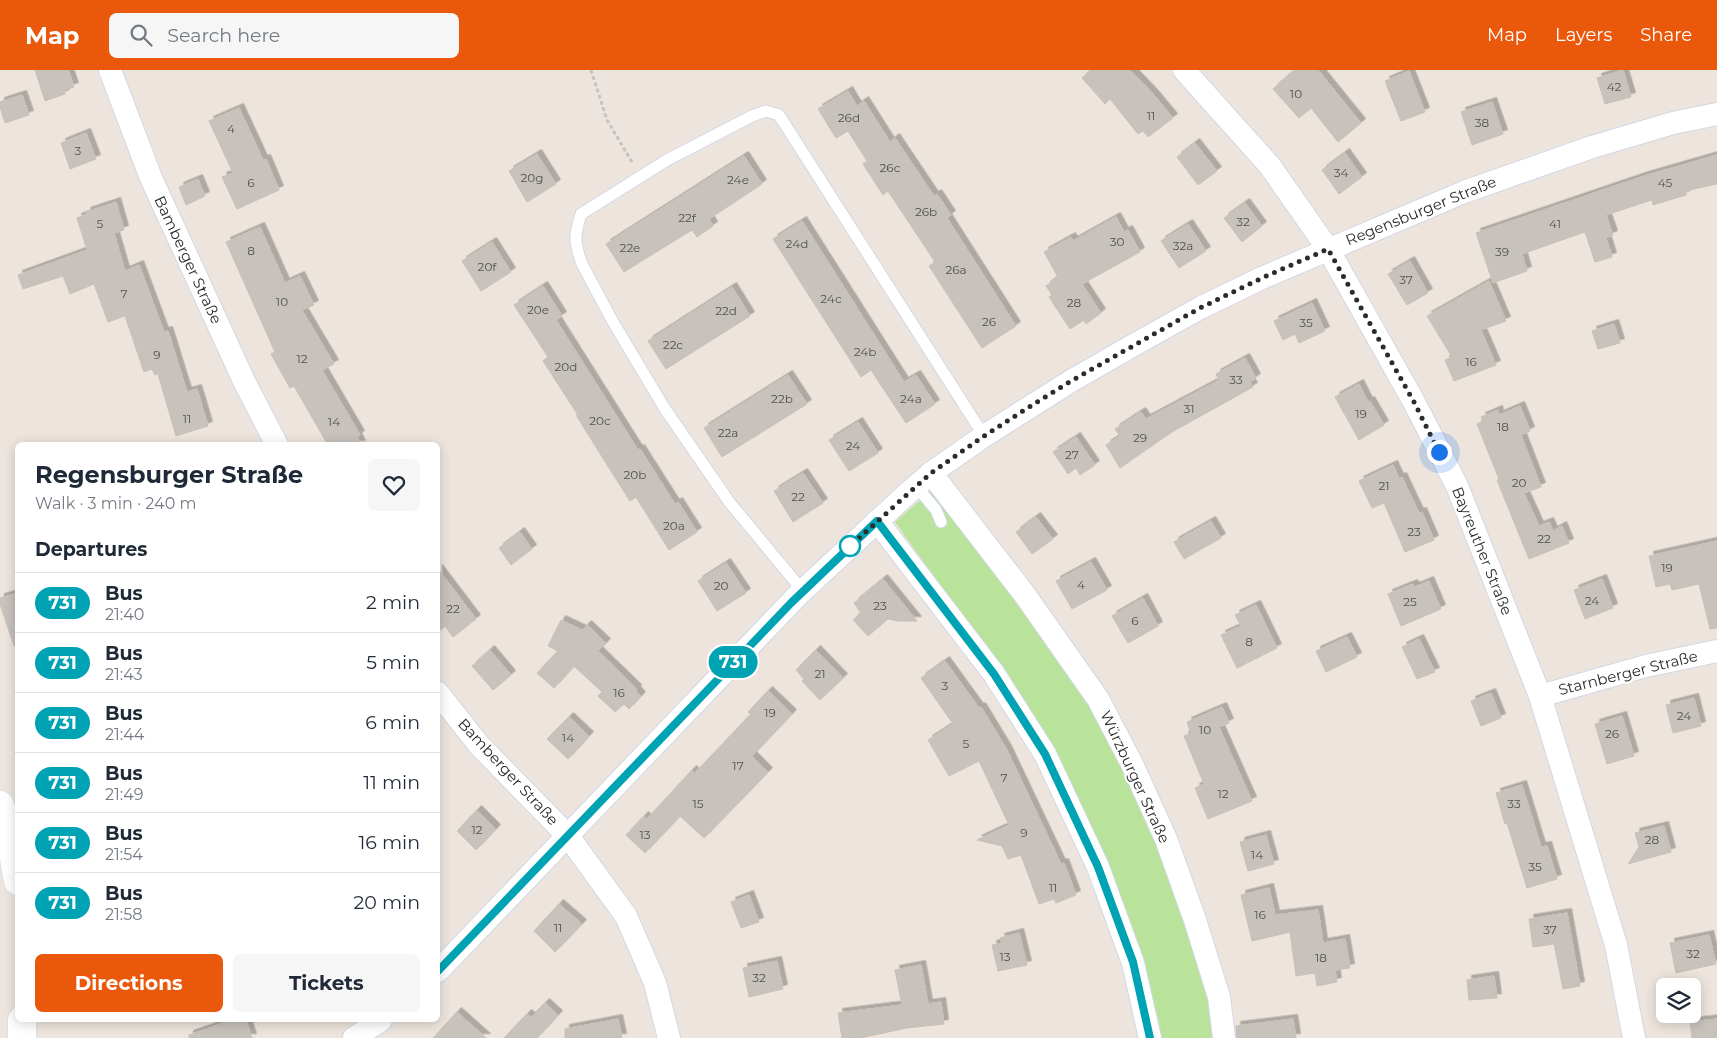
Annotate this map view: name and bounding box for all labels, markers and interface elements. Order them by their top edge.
search box [109,13,459,58]
text: Map [25,21,79,50]
icon: search [127,21,155,49]
text: Search here [167,24,280,47]
text: Map [1487,24,1527,46]
text: Layers [1555,24,1612,46]
text: Share [1640,24,1692,46]
house number: 42 [1607,79,1622,94]
house number: 10 [1290,86,1302,101]
house number: 11 [1147,108,1155,123]
house number: 26d [838,110,860,125]
house number: 38 [1475,115,1490,130]
house number: 4 [227,121,235,136]
house number: 3 [75,143,82,158]
house number: 26c [880,160,901,175]
house number: 34 [1334,165,1348,180]
house number: 20g [521,170,543,185]
house number: 24e [727,172,749,187]
street label: Regensburger Straße [1343,172,1499,249]
house number: 6 [247,175,255,190]
house number: 45 [1658,175,1673,190]
street label: Bamberger Straße [150,193,226,327]
house number: 26b [915,204,937,219]
house number: 22f [678,210,697,225]
house number: 32 [1236,214,1250,229]
house number: 5 [97,216,104,231]
house number: 41 [1549,216,1561,231]
house number: 30 [1110,234,1124,249]
house number: 24d [786,236,808,251]
house number: 32a [1173,238,1193,253]
house number: 22e [620,240,640,255]
house number: 8 [247,243,255,258]
house number: 39 [1495,244,1509,259]
house number: 20f [478,259,497,274]
house number: 26a [945,262,967,277]
house number: 37 [1399,272,1413,287]
house number: 7 [120,286,128,301]
house number: 24c [820,291,842,306]
house number: 10 [276,294,288,309]
house number: 28 [1067,295,1082,310]
house number: 20e [527,302,549,317]
house number: 22d [715,303,737,318]
house number: 26 [982,314,996,329]
house number: 35 [1299,315,1313,330]
house number: 22c [663,337,683,352]
house number: 24b [854,344,876,359]
house number: 9 [153,347,161,362]
house number: 12 [296,351,308,366]
house number: 16 [1465,354,1477,369]
house number: 20d [555,359,577,374]
house number: 33 [1229,372,1243,387]
house number: 22b [771,391,793,406]
house number: 24a [900,391,922,406]
house number: 31 [1183,401,1195,416]
house number: 19 [1355,406,1367,421]
house number: 11 [183,411,191,426]
house number: 20c [589,413,611,428]
house number: 14 [328,414,340,429]
house number: 18 [1497,419,1509,434]
house number: 22a [718,425,738,440]
house number: 29 [1133,430,1147,445]
house number: 24 [846,438,860,453]
your location [1427,440,1452,465]
house number: 27 [1065,447,1079,462]
button: heart [368,459,420,511]
text: Regensburger Straße [35,460,303,489]
house number: 20b [624,467,646,482]
house number: 20 [1512,475,1526,490]
house number: 21 [1378,478,1390,493]
street label: Bayreuther Straße [1448,484,1517,618]
house number: 22 [791,489,805,504]
text: Walk · 3 min · 240 m [35,494,196,513]
house number: 20a [663,518,685,533]
house number: 23 [1407,524,1421,539]
house number: 22 [1537,531,1551,546]
unlabelled marker [839,535,861,557]
text: Departures [35,538,147,561]
house number: 19 [1661,560,1673,575]
house number: 4 [1077,577,1085,592]
house number: 20 [714,578,728,593]
text: Bus [105,582,143,605]
text: 2 min [366,591,420,614]
text: 731 [48,592,77,614]
house number: 24 [1585,593,1599,608]
house number: 25 [1403,594,1417,609]
house number: 23 [873,598,887,613]
house number: 22 [446,601,460,616]
text: 21:40 [105,605,144,624]
house number: 6 [1131,613,1139,628]
house number: 8 [1245,634,1253,649]
text: Bus [105,642,143,665]
line badge: 731 [704,646,762,678]
street label: Starnberger Straße [1556,646,1700,699]
text: 5 min [366,651,420,674]
text: 731 [719,651,747,673]
text: 731 [48,652,77,674]
text: 21:43 [105,665,143,684]
house number: 21 [814,666,826,681]
house number: 3 [942,678,949,693]
house number: 16 [613,685,625,700]
text: Bus [105,702,143,725]
house number: 19 [764,705,776,720]
street label: Würzburger Straße [1096,708,1174,846]
house number: 24 [1677,708,1691,723]
text: 6 min [365,711,420,734]
text: 731 [48,712,77,734]
street label: Bamberger Straße [454,714,563,829]
house number: 10 [1199,722,1211,737]
text: 21:44 [105,725,144,744]
house number: 26 [1605,726,1619,741]
house number: 14 [562,730,574,745]
house number: 5 [963,736,970,751]
house number: 17 [732,758,744,773]
text: Bus [105,762,143,785]
house number: 7 [1000,770,1008,785]
text: 11 min [363,771,420,794]
text: 731 [48,772,77,794]
text: 21:49 [105,785,143,804]
house number: 12 [1217,786,1229,801]
house number: 15 [692,796,704,811]
house number: 33 [1507,796,1521,811]
text: Bus [105,822,143,845]
house number: 12 [471,822,483,837]
house number: 9 [1020,825,1028,840]
house number: 13 [639,827,651,842]
text: 16 min [358,831,420,854]
text: 731 [48,832,77,854]
house number: 28 [1645,832,1660,847]
text: 21:54 [105,845,143,864]
house number: 14 [1251,847,1263,862]
house number: 35 [1528,859,1542,874]
house number: 11 [1049,880,1057,895]
text: Bus [105,882,143,905]
text: 20 min [354,891,420,914]
text: 731 [48,892,77,914]
text: 21:58 [105,905,143,924]
house number: 16 [1254,907,1266,922]
house number: 11 [554,920,562,935]
house number: 37 [1543,922,1557,937]
house number: 32 [1686,946,1700,961]
house number: 13 [999,949,1011,964]
house number: 18 [1315,950,1327,965]
button: Directions [35,954,223,1012]
button: Tickets [233,954,420,1012]
house number: 32 [752,970,766,985]
map controls [1656,978,1701,1023]
button: layers [1656,978,1701,1023]

